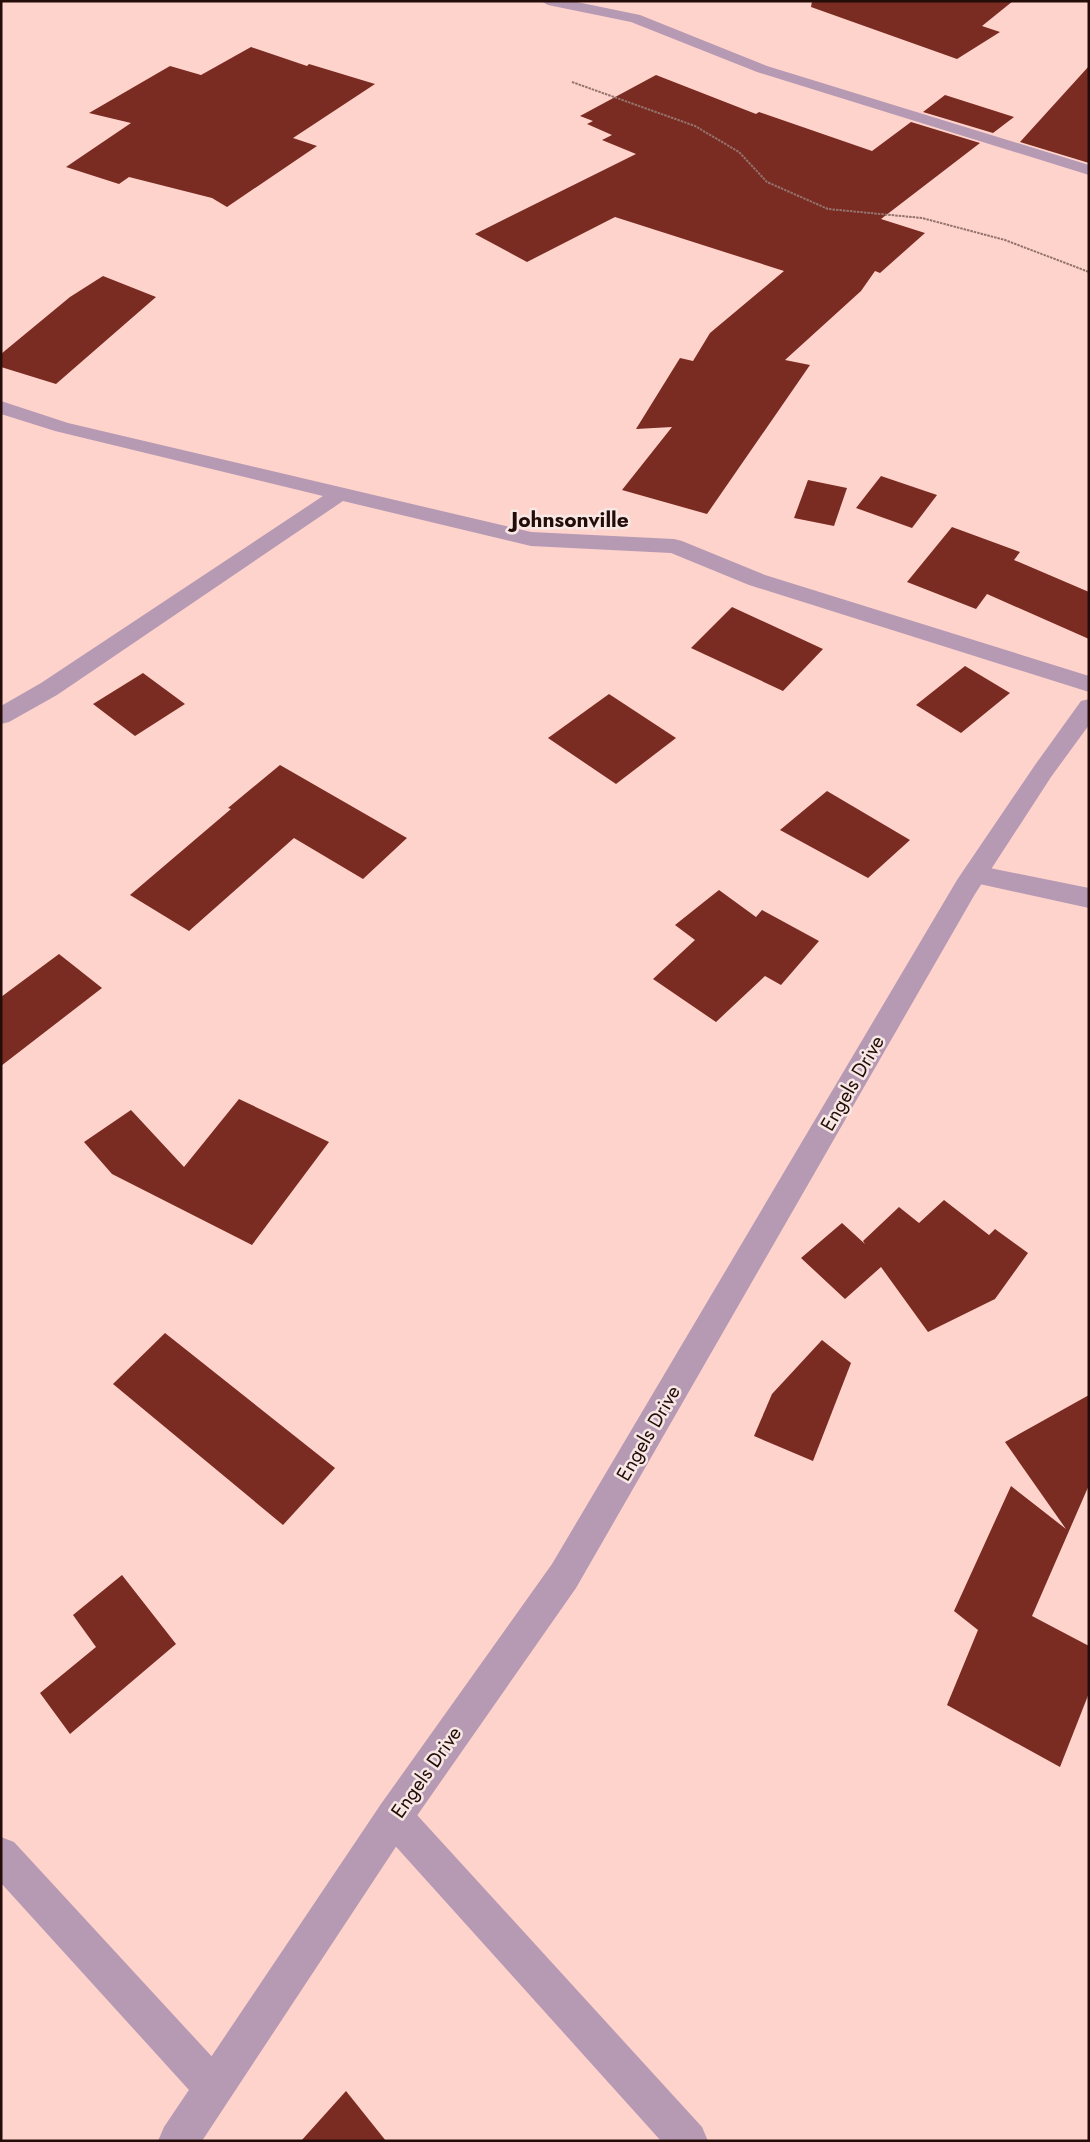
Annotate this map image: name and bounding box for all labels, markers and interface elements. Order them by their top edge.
district label: Johnsonville [507,505,629,535]
street label: Engels Drive [813,1030,892,1137]
street label: Engels Drive [609,1380,688,1487]
street label: Engels Drive [384,1720,469,1824]

